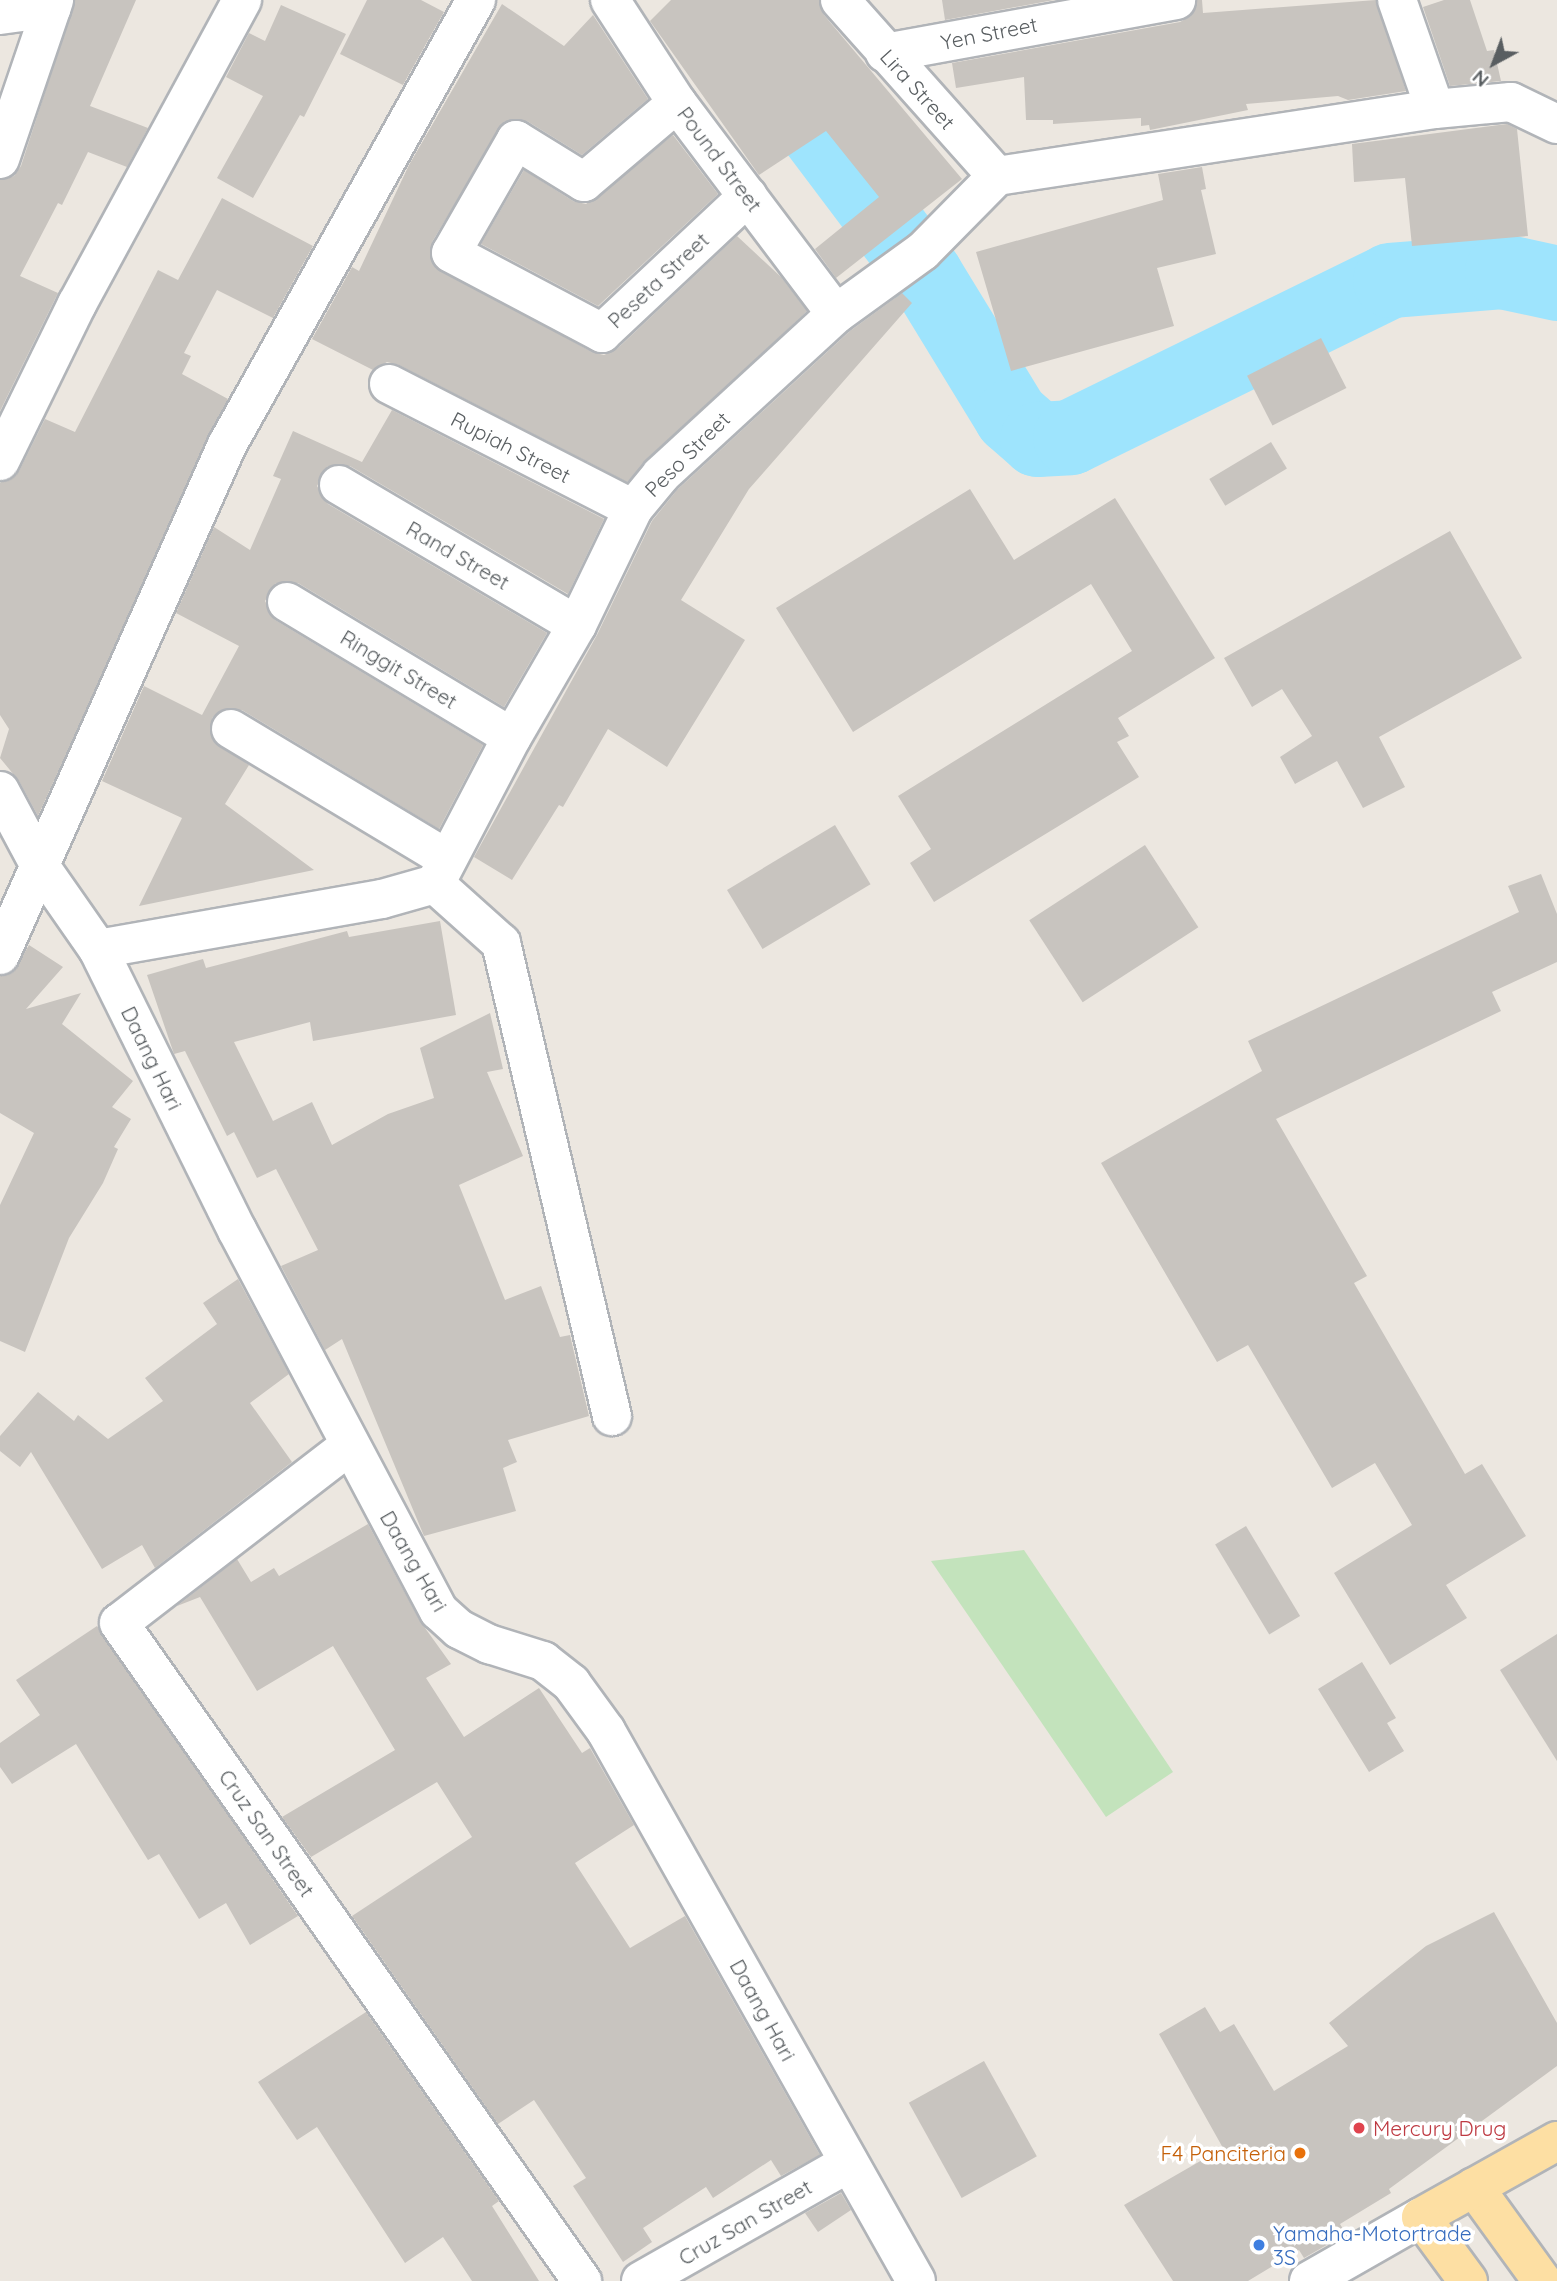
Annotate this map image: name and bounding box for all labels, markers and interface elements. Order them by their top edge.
street label: Yen Street [938,11,1040,55]
north arrow [1459,28,1529,98]
street label: Lira Street [875,44,961,134]
text: N [1467,65,1493,92]
street label: Pound Street [672,102,768,216]
street label: Peseta Street [602,227,714,333]
street label: Rupiah Street [447,406,575,488]
street label: Peso Street [639,406,735,502]
street label: Rand Street [402,515,514,595]
street label: Ringgit Street [336,624,462,714]
street label: Daang Hari [116,1002,188,1114]
street label: Daang Hari [375,1506,453,1616]
street label: Cruz San Street [214,1765,320,1901]
street label: Daang Hari [725,1955,801,2065]
place label: Mercury Drug [1373,2115,1506,2141]
marker: Mercury Drug [1351,2120,1367,2136]
place label: F4 Panciteria [1160,2140,1286,2166]
marker: F4 Panciteria [1292,2145,1308,2161]
street label: Cruz San Street [674,2174,816,2270]
place label: Yamaha-Motortrade 3S [1273,2220,1472,2270]
marker: Yamaha-Motortrade 3S [1251,2237,1267,2253]

